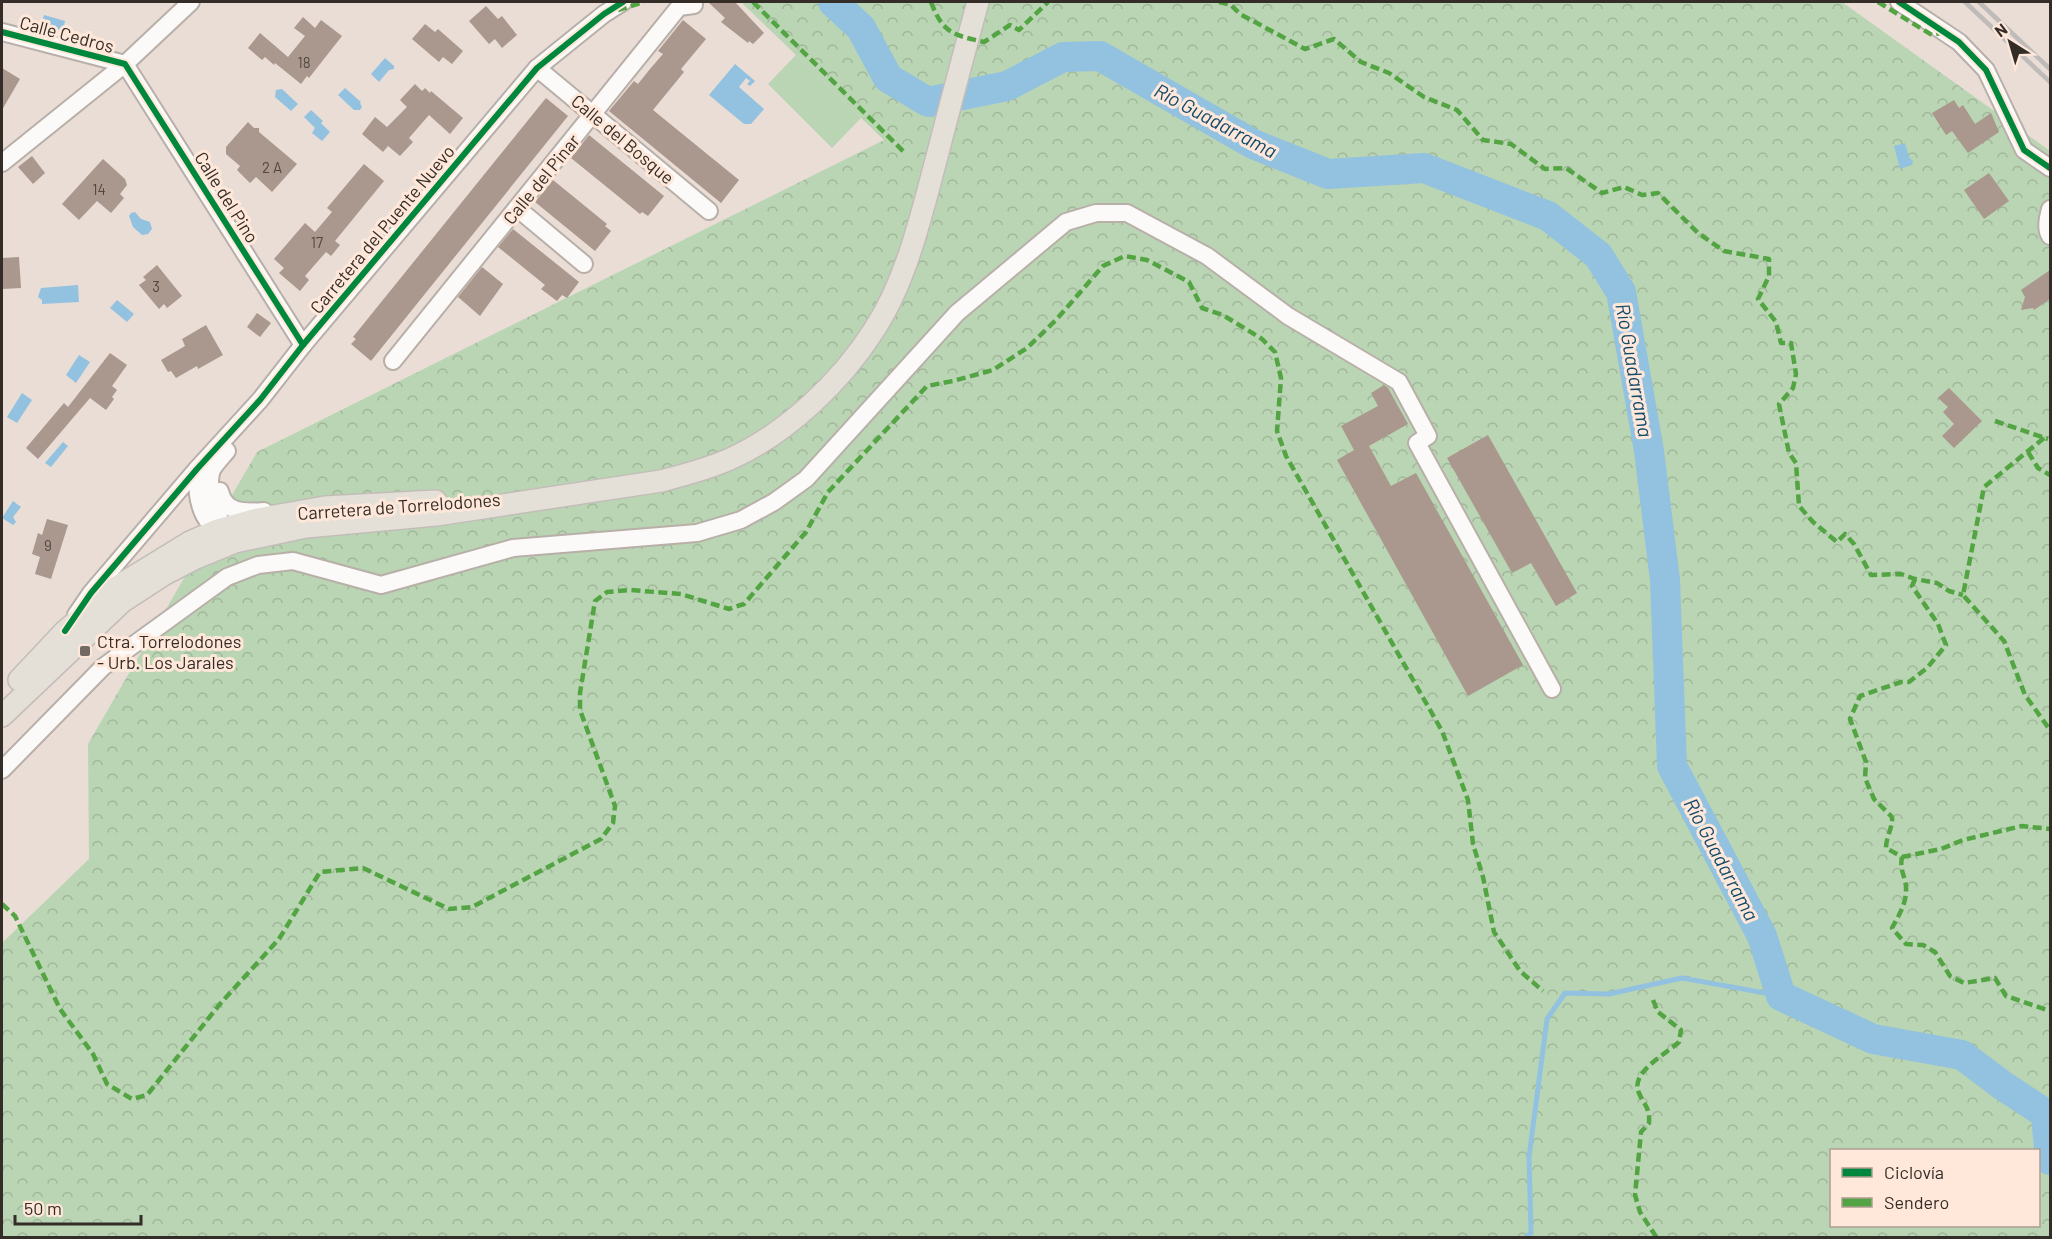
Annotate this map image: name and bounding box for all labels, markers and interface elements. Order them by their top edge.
street label: Calle Cedros [17,11,117,57]
north arrow [1980,12,2040,72]
text: N [1991,19,2011,40]
house number: 18 [297,53,311,71]
water label: Río Guadarrama [1151,78,1281,162]
street label: Calle del Bosque [567,90,679,188]
street label: Calle del Pinar [498,129,584,228]
street label: Carretera del Puente Nuevo [305,140,459,318]
street label: Calle del Pino [190,147,264,247]
house number: 2 A [262,158,282,176]
house number: 14 [92,180,106,198]
house number: 17 [311,233,323,251]
house number: 3 [152,277,160,295]
water label: Río Guadarrama [1611,301,1659,439]
street label: Carretera de Torrelodones [297,488,501,524]
house number: 9 [44,536,52,554]
place label: Ctra. Torrelodones - Urb. Los Jarales [97,630,241,673]
marker: Ctra. Torrelodones - Urb. Los Jarales [78,644,92,658]
water label: Río Guadarrama [1680,794,1764,924]
legend [1830,1149,2040,1227]
text: Ciclovía [1884,1161,1944,1183]
scale bar [15,1188,141,1226]
text: Sendero [1884,1191,1949,1213]
text: 50 m [24,1197,62,1219]

